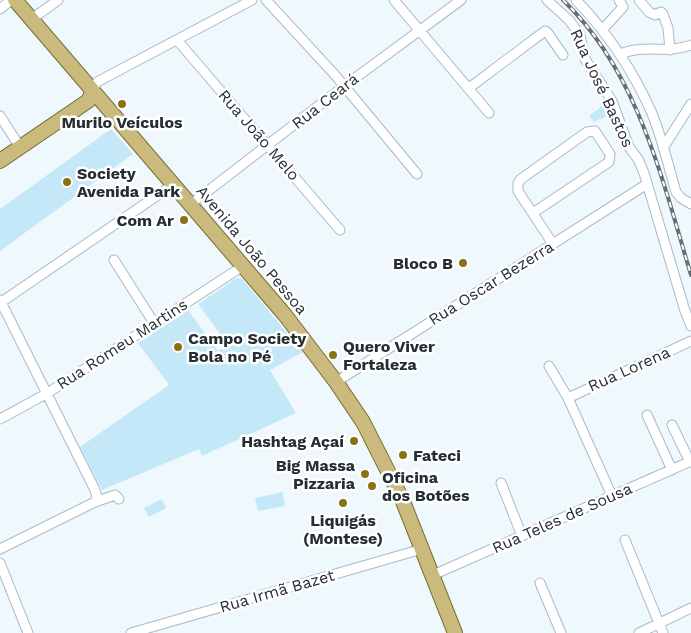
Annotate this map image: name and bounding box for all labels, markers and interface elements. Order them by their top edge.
street label: Rua José Bastos [566,26,638,150]
street label: Rua Ceará [288,69,362,133]
street label: Rua João Melo [214,86,304,184]
marker: Murilo Veículos [116,98,128,110]
place label: Murilo Veículos [61,113,183,132]
place label: Society Avenida Park [77,164,180,201]
marker: Society Avenida Park [61,176,73,188]
street label: Avenida João Pessoa [192,182,312,318]
place label: Com Ar [117,211,174,230]
marker: Com Ar [178,214,190,226]
street label: Rua Oscar Bezerra [425,237,557,329]
place label: Bloco B [393,254,453,273]
marker: Bloco B [457,257,469,269]
street label: Rua Romeu Martins [53,295,191,393]
place label: Campo Society Bola no Pé [188,329,307,366]
place label: Quero Viver Fortaleza [343,337,435,374]
marker: Campo Society Bola no Pé [172,341,184,353]
street label: Rua Lorena [585,342,673,396]
marker: Quero Viver Fortaleza [327,349,339,361]
place label: Hashtag Açaí [241,432,344,451]
marker: Hashtag Açaí [348,435,360,447]
place label: Fateci [413,446,461,465]
marker: Fateci [397,449,409,461]
place label: Big Massa Pizzaria [276,456,356,493]
marker: Big Massa Pizzaria [359,468,371,480]
place label: Oficina dos Botões [382,468,470,505]
street label: Rua Teles de Sousa [489,479,635,557]
marker: Oficina dos Botões [366,480,378,492]
marker: Liquigás (Montese) [337,497,349,509]
place label: Liquigás (Montese) [303,511,383,548]
street label: Rua Irmã Bazet [217,565,337,616]

